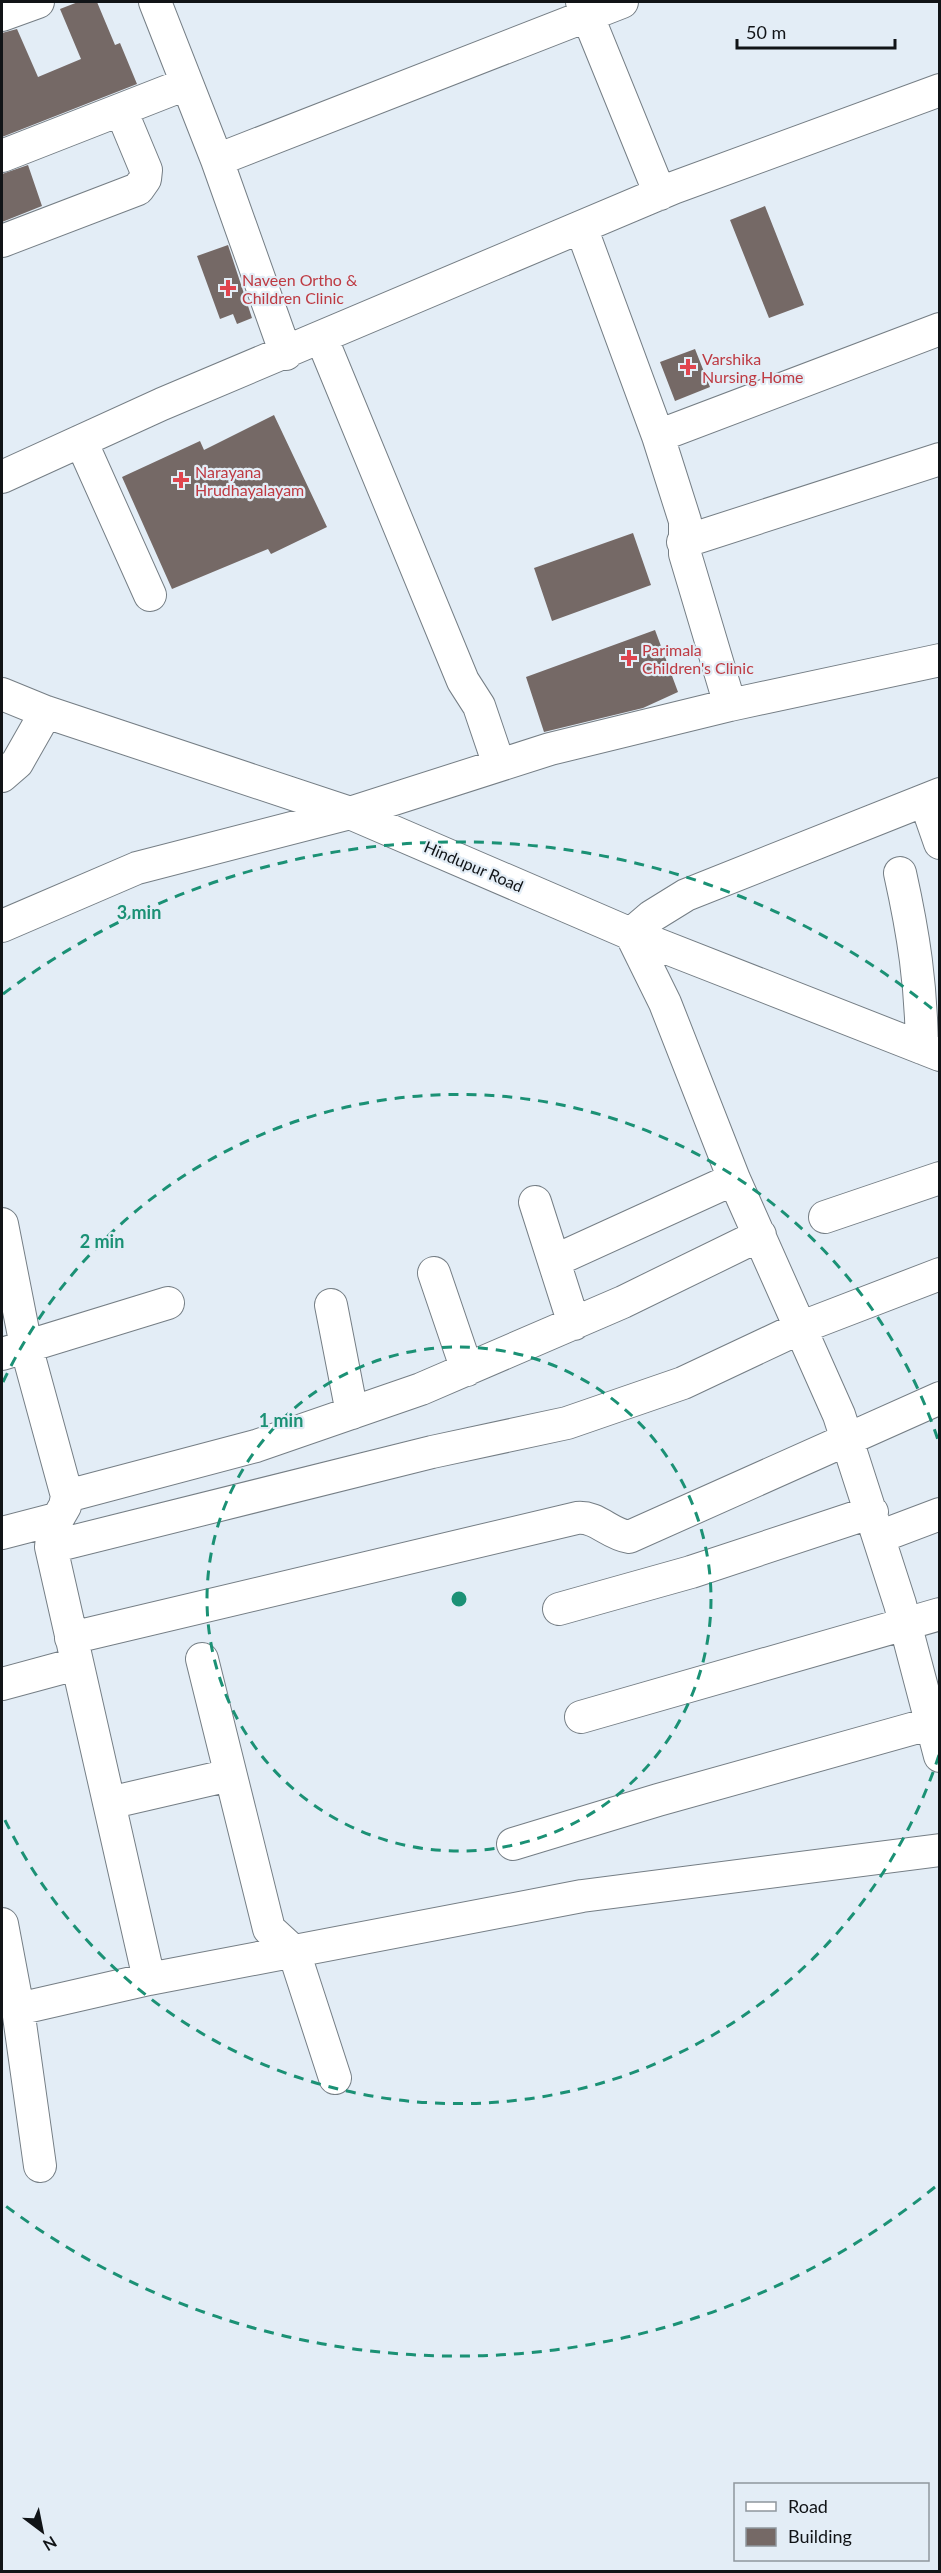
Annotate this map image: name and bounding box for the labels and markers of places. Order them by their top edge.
place label: Naveen Ortho & Children Clinic [242,270,358,307]
marker: Naveen Ortho & Children Clinic [219,279,237,297]
place label: Varshika Nursing Home [702,349,804,386]
marker: Varshika Nursing Home [679,358,697,376]
place label: Narayana Hrudhayalayam [195,462,304,499]
marker: Narayana Hrudhayalayam [172,471,190,489]
place label: Parimala Children's Clinic [642,640,754,677]
marker: Parimala Children's Clinic [620,649,638,667]
centre of rings [449,1589,469,1609]

